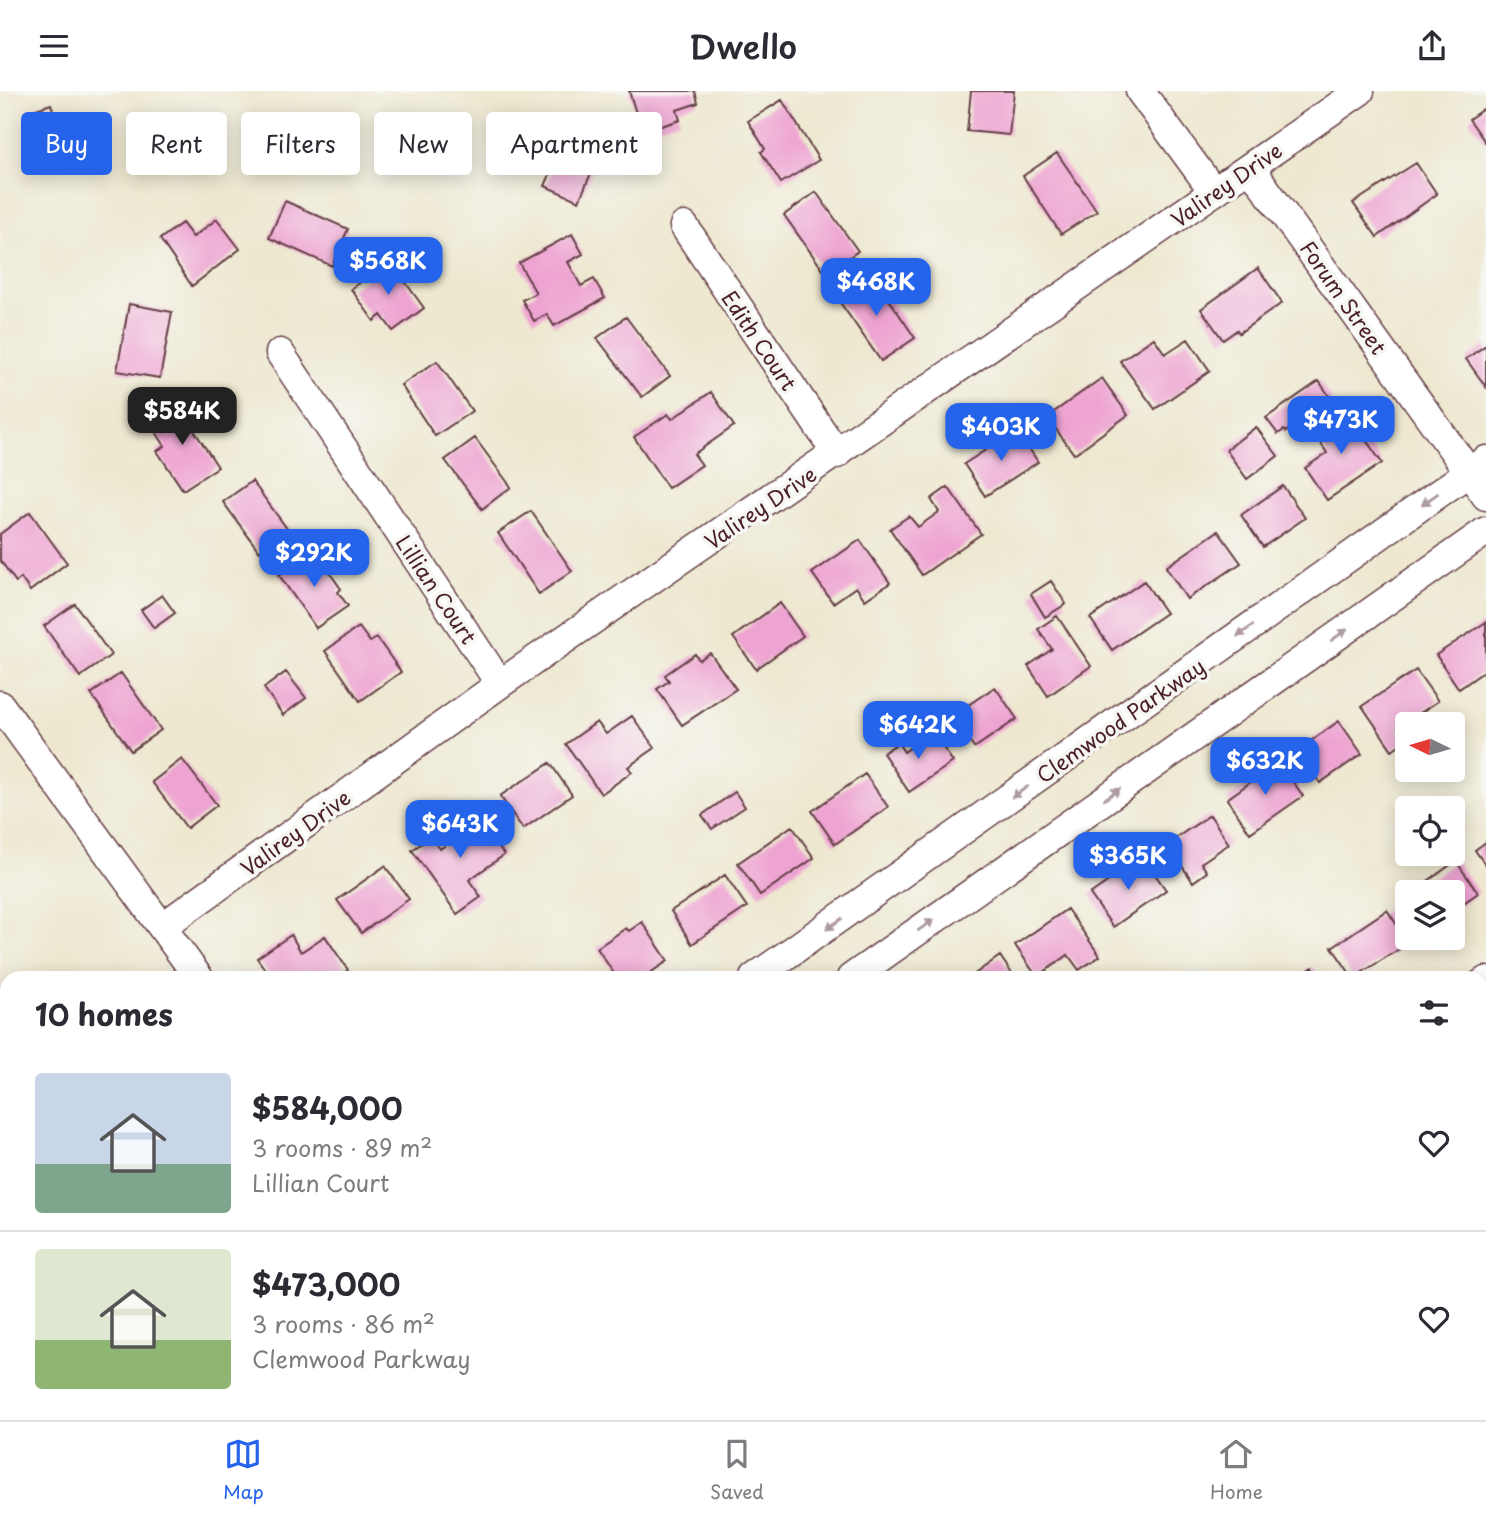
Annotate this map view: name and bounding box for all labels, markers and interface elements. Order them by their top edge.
text: Dwello [689,22,797,70]
icon: menu [35,27,73,65]
icon: share [1413,27,1451,65]
chip: Buy [21,112,112,175]
chip: Rent [126,112,227,175]
chip: Filters [241,112,360,175]
chip: New [374,112,472,175]
chip: Apartment [486,112,662,175]
street label: Valirey Drive [1164,134,1288,234]
street label: Forum Street [1293,234,1395,360]
pin: $568K [339,237,437,297]
text: $568K [350,242,426,277]
pin: $468K [827,259,925,318]
text: $468K [837,263,915,298]
street label: Edith Court [715,284,805,396]
pin: $584K [133,387,231,447]
text: $584K [144,392,220,427]
pin: $473K [1292,397,1390,456]
text: $473K [1304,401,1378,436]
pin: $403K [952,403,1050,463]
text: $403K [961,408,1041,443]
street label: Valirey Drive [697,458,823,556]
one-way arrow [1421,492,1439,506]
street label: Lillian Court [389,528,485,650]
pin: $292K [265,529,363,589]
text: $292K [275,534,353,569]
one-way arrow [1236,624,1254,638]
one-way arrow [1329,629,1348,642]
street label: Clemwood Parkway [1029,650,1211,790]
pin: $642K [869,701,967,761]
text: $642K [879,706,957,741]
north arrow [1395,712,1465,782]
map controls [1395,712,1465,950]
pin: $632K [1216,737,1314,797]
text: $632K [1226,742,1304,777]
street label: Valirey Drive [233,781,357,883]
one-way arrow [1011,785,1029,799]
one-way arrow [1103,787,1121,801]
button: locate [1395,796,1465,866]
pin: $643K [411,801,509,860]
text: $643K [422,805,498,840]
pin: $365K [1079,833,1177,892]
text: $365K [1089,837,1167,872]
button: layers [1395,880,1465,950]
one-way arrow [825,917,843,931]
one-way arrow [917,918,935,932]
text: 10 homes [35,991,173,1036]
icon: filters [1415,994,1453,1032]
text: $584,000 [252,1085,403,1130]
icon: home [91,1101,175,1185]
icon: heart [1415,1124,1453,1162]
text: 3 rooms · 89 m² [252,1130,432,1165]
text: Lillian Court [252,1165,389,1200]
text: $473,000 [252,1261,400,1306]
icon: home [91,1277,175,1361]
icon: heart [1415,1300,1453,1338]
text: 3 rooms · 86 m² [252,1306,435,1341]
text: Clemwood Parkway [252,1341,470,1376]
tab: Map [223,1435,264,1505]
tab: Saved [710,1435,764,1505]
tab: Home [1210,1435,1263,1505]

